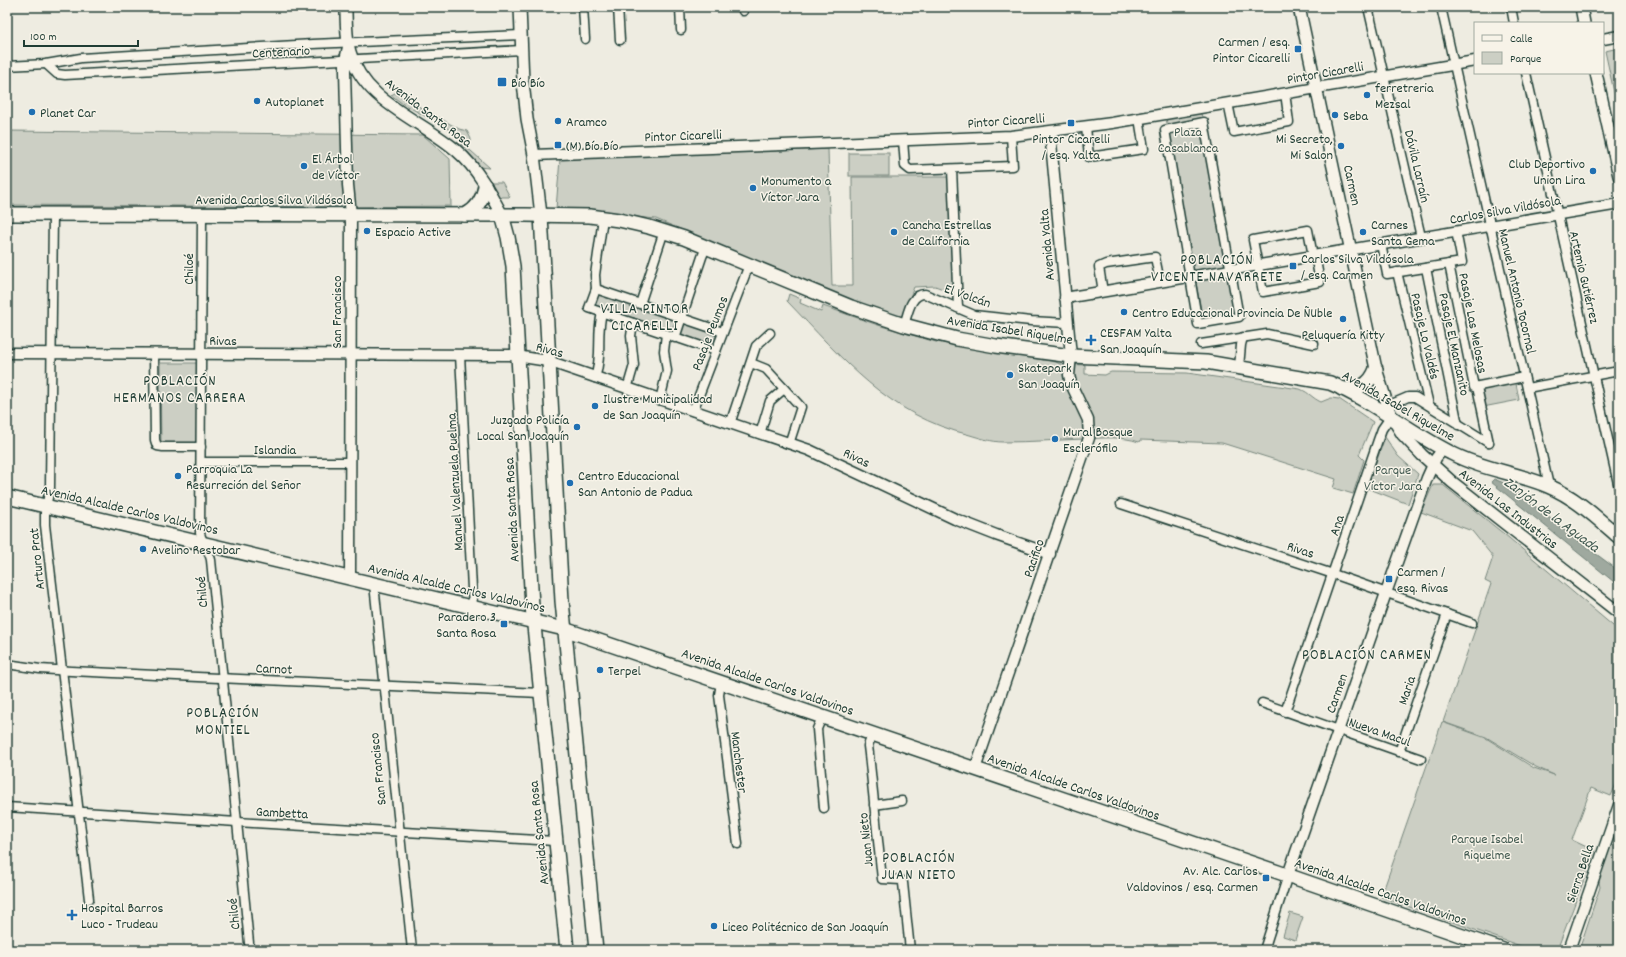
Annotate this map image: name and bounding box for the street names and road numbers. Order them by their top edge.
street label: Centenario [252,41,311,64]
street label: Pintor Cicarelli [1285,57,1366,91]
street label: Avenida Santa Rosa [380,74,476,153]
street label: Pintor Cicarelli [967,109,1046,135]
street label: Pintor Cicarelli [644,126,723,148]
street label: Dávila Larraín [1398,128,1434,205]
street label: Carmen [1337,163,1365,208]
street label: Avenida Carlos Silva Vildósola [195,191,353,211]
street label: Carlos Silva Vildósola [1448,191,1563,231]
street label: Avenida Yalta [1035,208,1061,281]
street label: Manuel Antonio Tocornal [1492,227,1540,357]
street label: Artemio Gutiérrez [1563,229,1604,326]
street label: Chiloé [180,253,200,285]
street label: Pasaje Las Melosas [1452,271,1492,375]
street label: San Francisco [328,276,348,348]
street label: El Volcán [941,280,993,314]
street label: Pasaje Lo Valdés [1404,291,1444,382]
street label: Pasaje El Manzanito [1432,291,1474,398]
street label: Pasaje Peumos [687,293,734,374]
street label: Avenida Isabel Riquelme [945,311,1074,351]
street label: Rivas [209,332,237,352]
street label: Rivas [534,338,566,364]
street label: Avenida Isabel Riquelme [1338,366,1458,447]
street label: Manuel Valenzuela Puelma [442,412,470,551]
street label: Islandia [254,441,297,461]
street label: Rivas [839,444,873,474]
street label: Avenida Santa Rosa [500,457,526,563]
street label: Avenida Las Industrias [1454,464,1562,555]
street label: Avenida Alcalde Carlos Valdovinos [39,481,220,541]
street label: Ana [1325,512,1351,539]
street label: Arturo Prat [25,527,51,591]
street label: Pacifico [1019,537,1051,581]
street label: Rivas [1284,537,1317,565]
street label: Avenida Alcalde Carlos Valdovinos [366,559,547,619]
street label: Chiloé [192,575,214,608]
street label: Avenida Alcalde Carlos Valdovinos [678,644,856,722]
street label: Carnot [255,659,293,681]
street label: Carmen [1322,671,1354,716]
street label: Maria [1394,673,1422,708]
street label: Nueva Macul [1346,713,1414,753]
street label: Manchester [724,730,752,795]
street label: San Francisco [365,732,393,806]
street label: Avenida Alcalde Carlos Valdovinos [984,749,1162,827]
street label: Avenida Santa Rosa [525,779,555,886]
street label: Gambetta [255,803,309,825]
street label: Juan Nieto [854,812,880,868]
street label: Sierra Bella [1561,841,1600,906]
street label: Avenida Alcalde Carlos Valdovinos [1291,854,1469,932]
street label: Chiloé [223,897,247,930]

